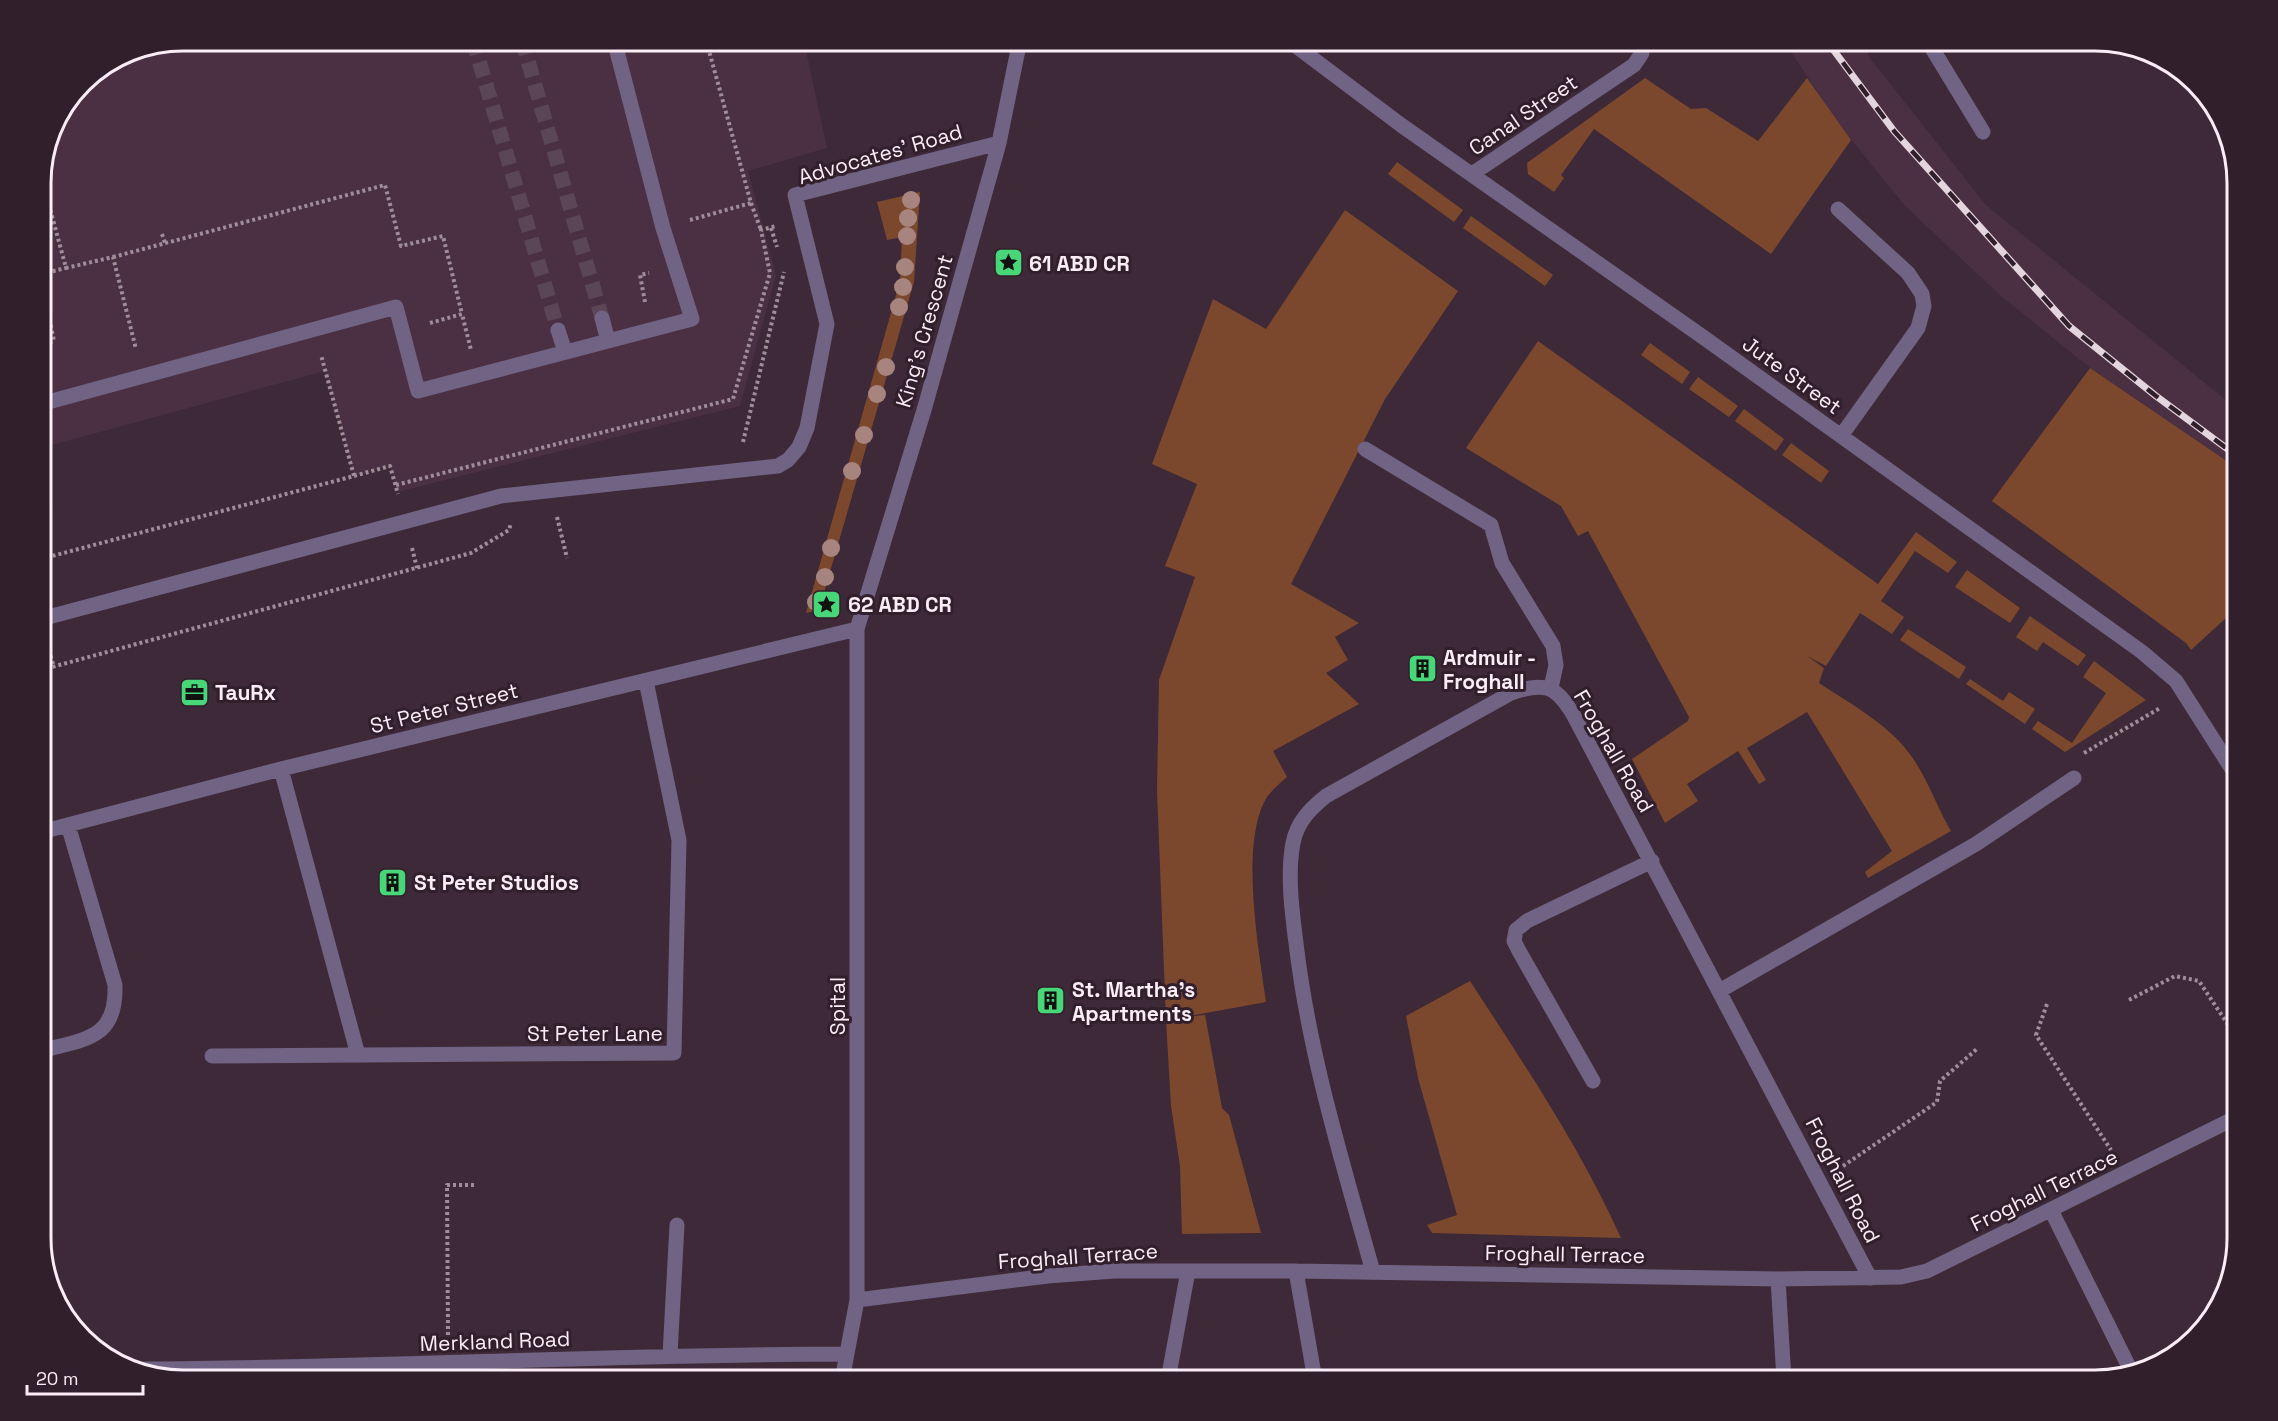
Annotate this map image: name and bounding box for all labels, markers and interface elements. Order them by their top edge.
street label: Canal Street [1464,69,1582,161]
street label: Advocates' Road [795,118,965,190]
place icon: 61 ABD CR [992,247,1024,279]
place label: 61 ABD CR [1029,250,1130,277]
street label: King's Crescent [889,251,959,411]
street label: Jute Street [1737,330,1847,420]
place icon: 62 ABD CR [811,588,843,620]
place label: 62 ABD CR [848,591,952,618]
place label: Ardmuir - Froghall [1443,644,1536,695]
building icon: Ardmuir - Froghall [1406,653,1438,685]
office icon: TauRx [178,676,210,708]
street label: St Peter Street [367,677,521,739]
place label: TauRx [215,679,276,706]
street label: Froghall Road [1568,685,1660,817]
building icon: St Peter Studios [377,866,409,898]
place label: St Peter Studios [414,869,579,896]
place label: St. Martha's Apartments [1072,976,1195,1027]
street label: Spital [824,977,851,1035]
building icon: St. Martha's Apartments [1035,985,1067,1017]
street label: St Peter Lane [527,1020,663,1047]
street label: Froghall Road [1800,1113,1886,1247]
street label: Froghall Terrace [1966,1143,2122,1237]
street label: Froghall Terrace [997,1237,1159,1275]
street label: Froghall Terrace [1485,1239,1645,1269]
street label: Merkland Road [419,1325,571,1357]
scale bar [27,1358,142,1396]
text: 20 m [36,1367,79,1390]

